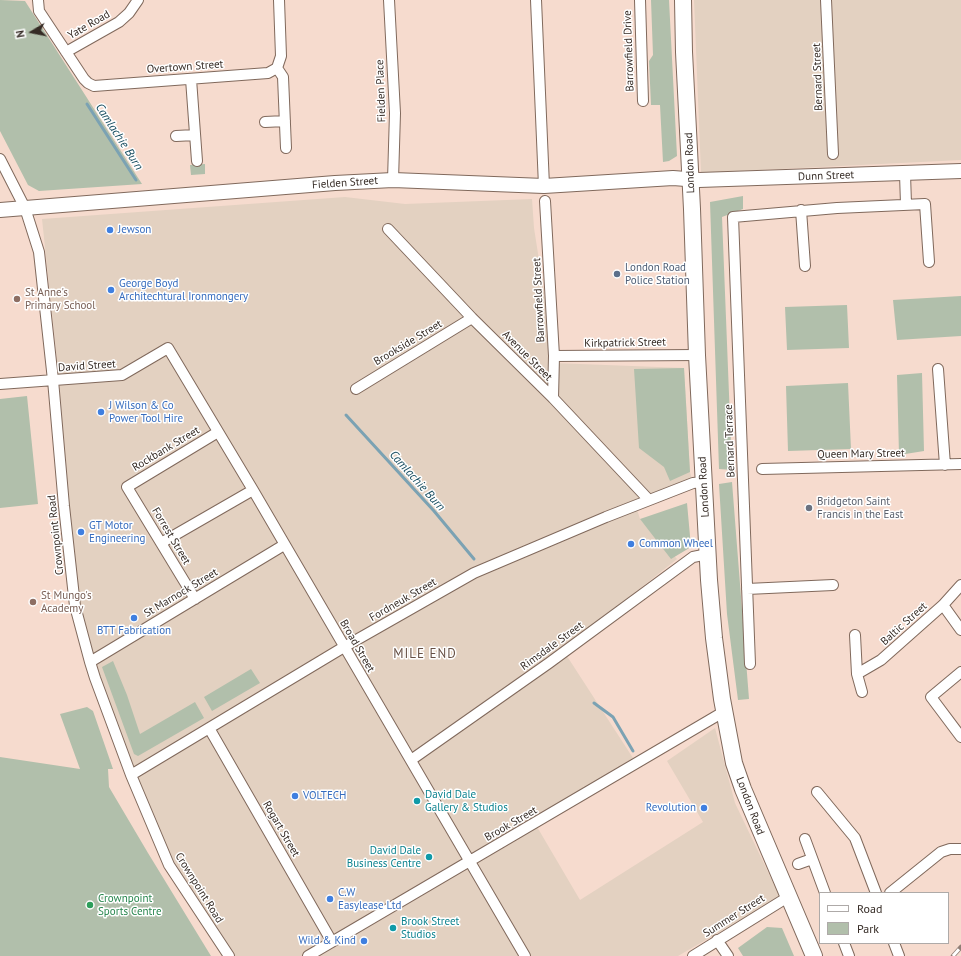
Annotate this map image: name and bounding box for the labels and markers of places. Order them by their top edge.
place label: Jewson [118,223,151,237]
marker: Jewson [105,225,115,235]
place label: London Road Police Station [625,261,690,287]
marker: London Road Police Station [612,269,622,279]
place label: George Boyd Architechtural Ironmongery [119,277,248,303]
marker: George Boyd Architechtural Ironmongery [106,285,116,295]
place label: St Anne's Primary School [25,286,95,312]
marker: St Anne's Primary School [12,294,22,304]
place label: J Wilson & Co Power Tool Hire [109,399,183,425]
marker: J Wilson & Co Power Tool Hire [96,407,106,417]
place label: Bridgeton Saint Francis in the East [817,495,903,521]
marker: Bridgeton Saint Francis in the East [804,503,814,513]
place label: GT Motor Engineering [89,519,145,545]
marker: GT Motor Engineering [76,527,86,537]
place label: Common Wheel [639,537,713,551]
marker: Common Wheel [626,539,636,549]
place label: St Mungo's Academy [41,589,92,615]
marker: St Mungo's Academy [28,597,38,607]
marker: BTT Fabrication [129,613,139,623]
place label: BTT Fabrication [97,624,171,638]
place label: David Dale Gallery & Studios [425,788,508,814]
place label: VOLTECH [303,789,347,803]
marker: VOLTECH [290,791,300,801]
marker: David Dale Gallery & Studios [412,796,422,806]
place label: Revolution [646,801,696,815]
marker: Revolution [699,803,709,813]
place label: David Dale Business Centre [347,844,421,870]
marker: David Dale Business Centre [424,852,434,862]
place label: C.W Easylease Ltd [338,886,401,912]
place label: Crownpoint Sports Centre [98,892,162,918]
marker: C.W Easylease Ltd [325,894,335,904]
marker: Crownpoint Sports Centre [85,900,95,910]
place label: Brook Street Studios [401,915,459,941]
marker: Brook Street Studios [388,923,398,933]
place label: Wild & Kind [298,934,356,948]
marker: Wild & Kind [359,936,369,946]

